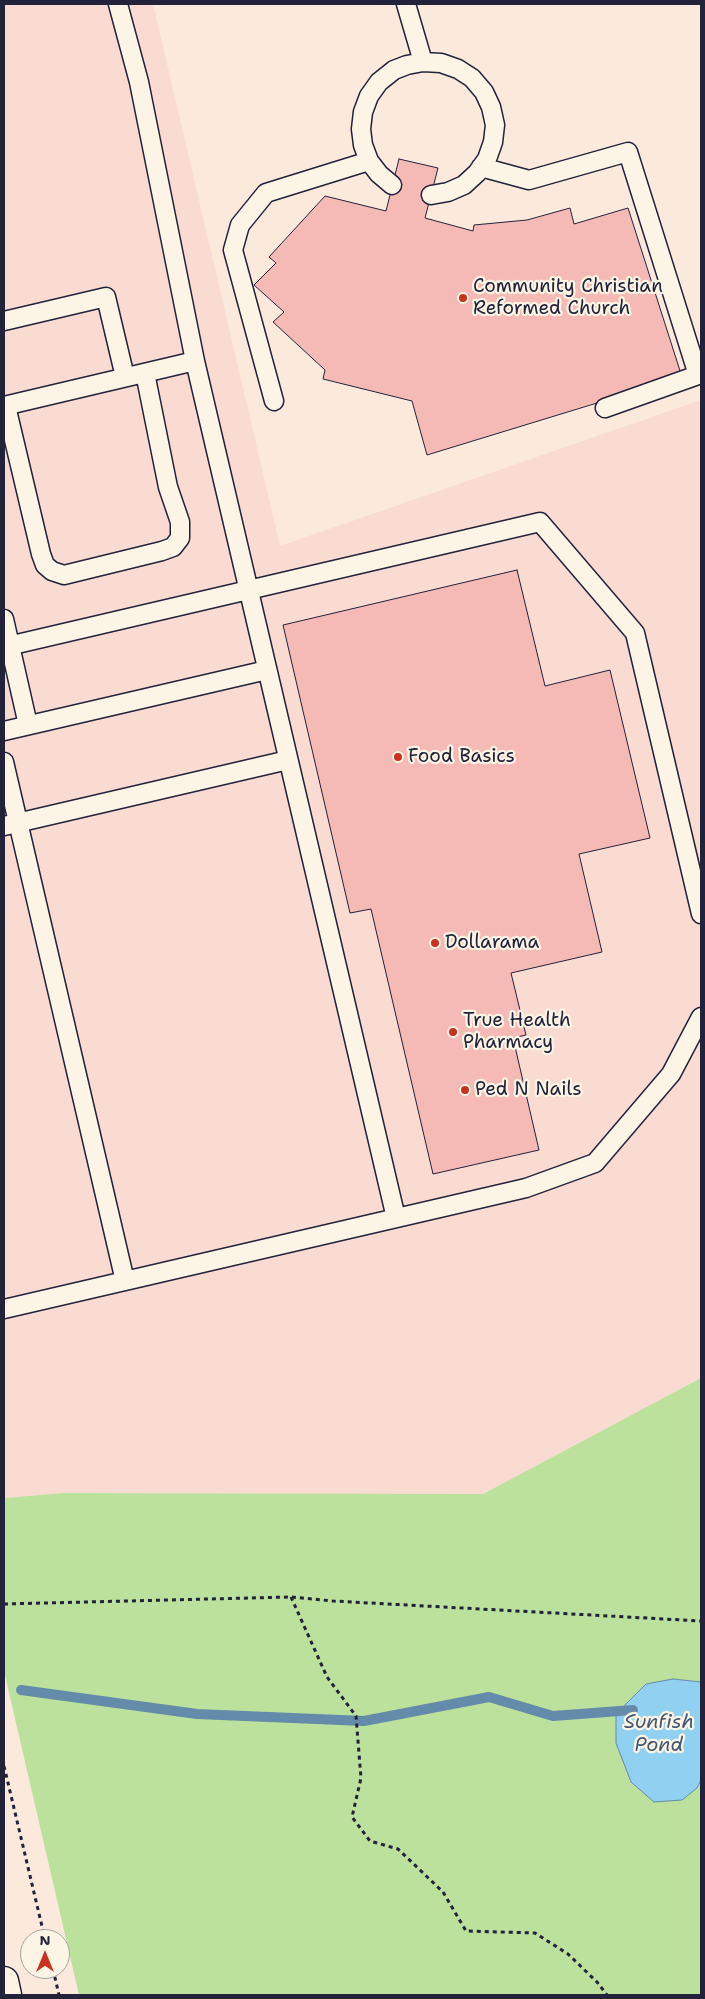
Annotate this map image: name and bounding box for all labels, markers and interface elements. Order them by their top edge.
place label: Community Christian Reformed Church [473,276,663,320]
marker: Community Christian Reformed Church [457,292,469,304]
place label: Food Basics [408,746,515,768]
marker: Food Basics [392,751,404,763]
place label: Dollarama [445,932,539,954]
marker: Dollarama [429,937,441,949]
place label: True Health Pharmacy [463,1010,571,1054]
marker: True Health Pharmacy [447,1026,459,1038]
place label: Ped N Nails [475,1079,582,1101]
marker: Ped N Nails [459,1084,471,1096]
water label: Sunfish Pond [624,1711,694,1758]
north arrow [20,1929,70,1979]
text: N [39,1931,51,1949]

